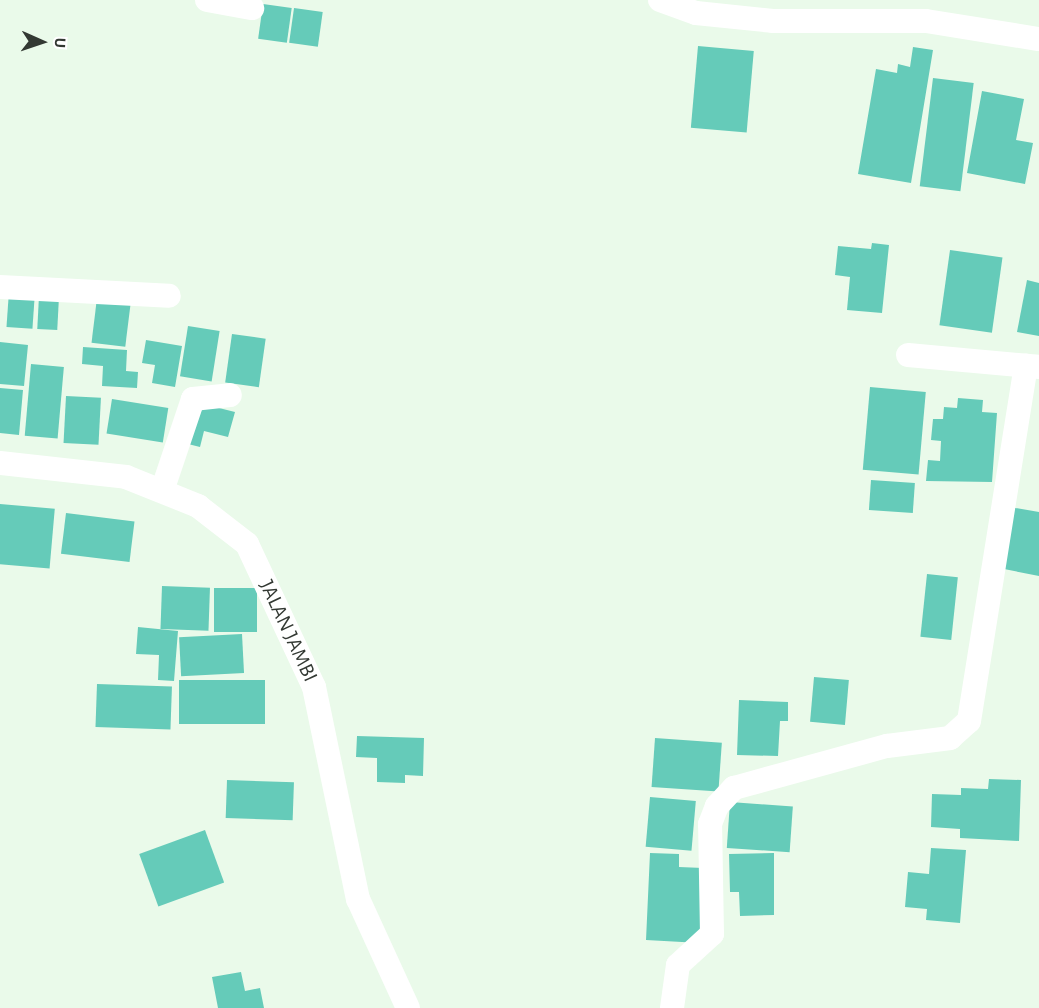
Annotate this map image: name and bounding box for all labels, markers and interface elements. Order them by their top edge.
north arrow [12,12,72,72]
text: U [52,37,68,48]
street label: JALAN JAMBI [253,576,323,686]

